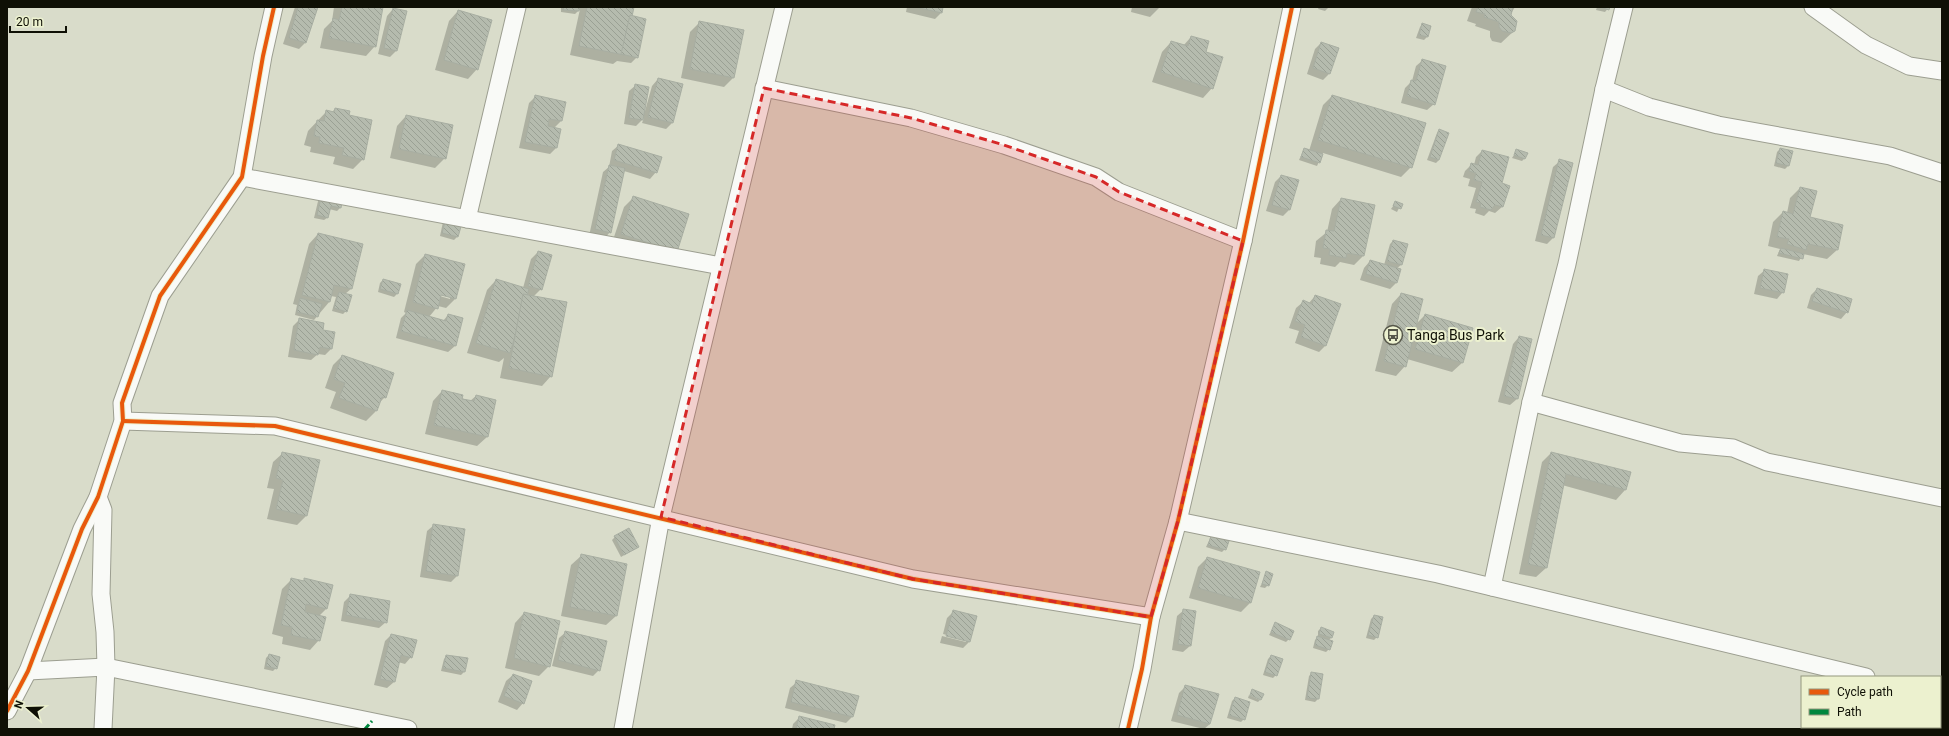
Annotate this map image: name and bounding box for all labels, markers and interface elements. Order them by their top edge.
scale bar [10,8,66,34]
text: 20 m [16,15,43,29]
bus stop icon: Tanga Bus Park [1382,324,1404,346]
place label: Tanga Bus Park [1407,327,1505,343]
legend [1801,676,1941,728]
text: Cycle path [1837,685,1893,699]
north arrow [8,688,48,728]
text: N [12,699,27,711]
text: Path [1837,705,1862,719]

